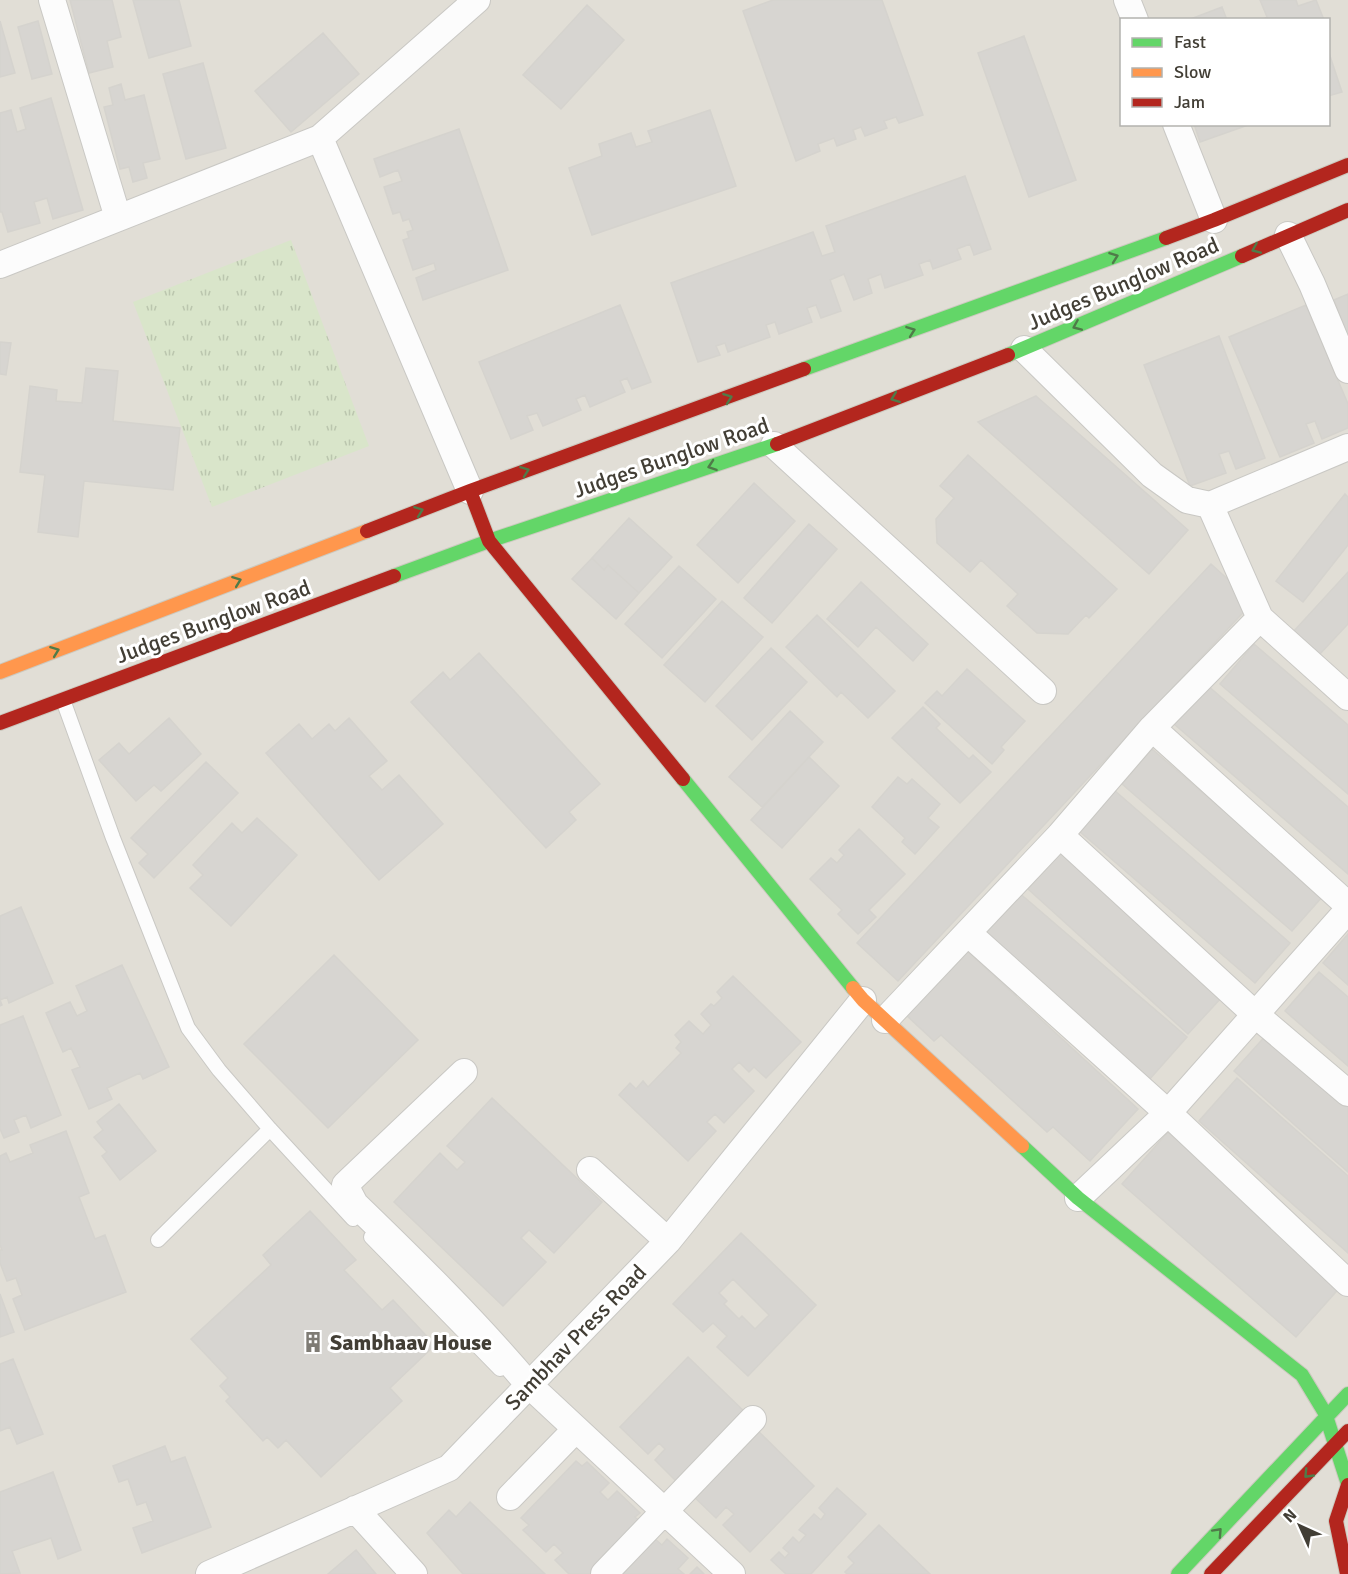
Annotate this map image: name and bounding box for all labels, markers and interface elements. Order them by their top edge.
legend [1120,18,1330,126]
text: Fast [1174,31,1206,53]
text: Slow [1174,61,1211,83]
text: Jam [1174,91,1205,113]
street label: Judges Bunglow Road [1024,231,1223,336]
one-way arrow [1251,242,1262,254]
one-way arrow [1108,252,1119,264]
one-way arrow [1072,319,1083,331]
one-way arrow [905,325,916,338]
one-way arrow [891,391,901,404]
one-way arrow [722,392,733,405]
street label: Judges Bunglow Road [570,411,772,504]
one-way arrow [708,459,718,471]
one-way arrow [519,466,530,479]
one-way arrow [412,506,423,518]
street label: Judges Bunglow Road [112,574,314,669]
one-way arrow [230,576,241,588]
one-way arrow [48,646,59,658]
street label: Sambhav Press Road [499,1259,652,1416]
place label: Sambhaav House [330,1329,492,1356]
building icon: Sambhaav House [301,1330,325,1354]
one-way arrow [1304,1467,1315,1477]
north arrow [1270,1496,1330,1556]
text: N [1279,1505,1301,1527]
one-way arrow [1211,1528,1222,1538]

